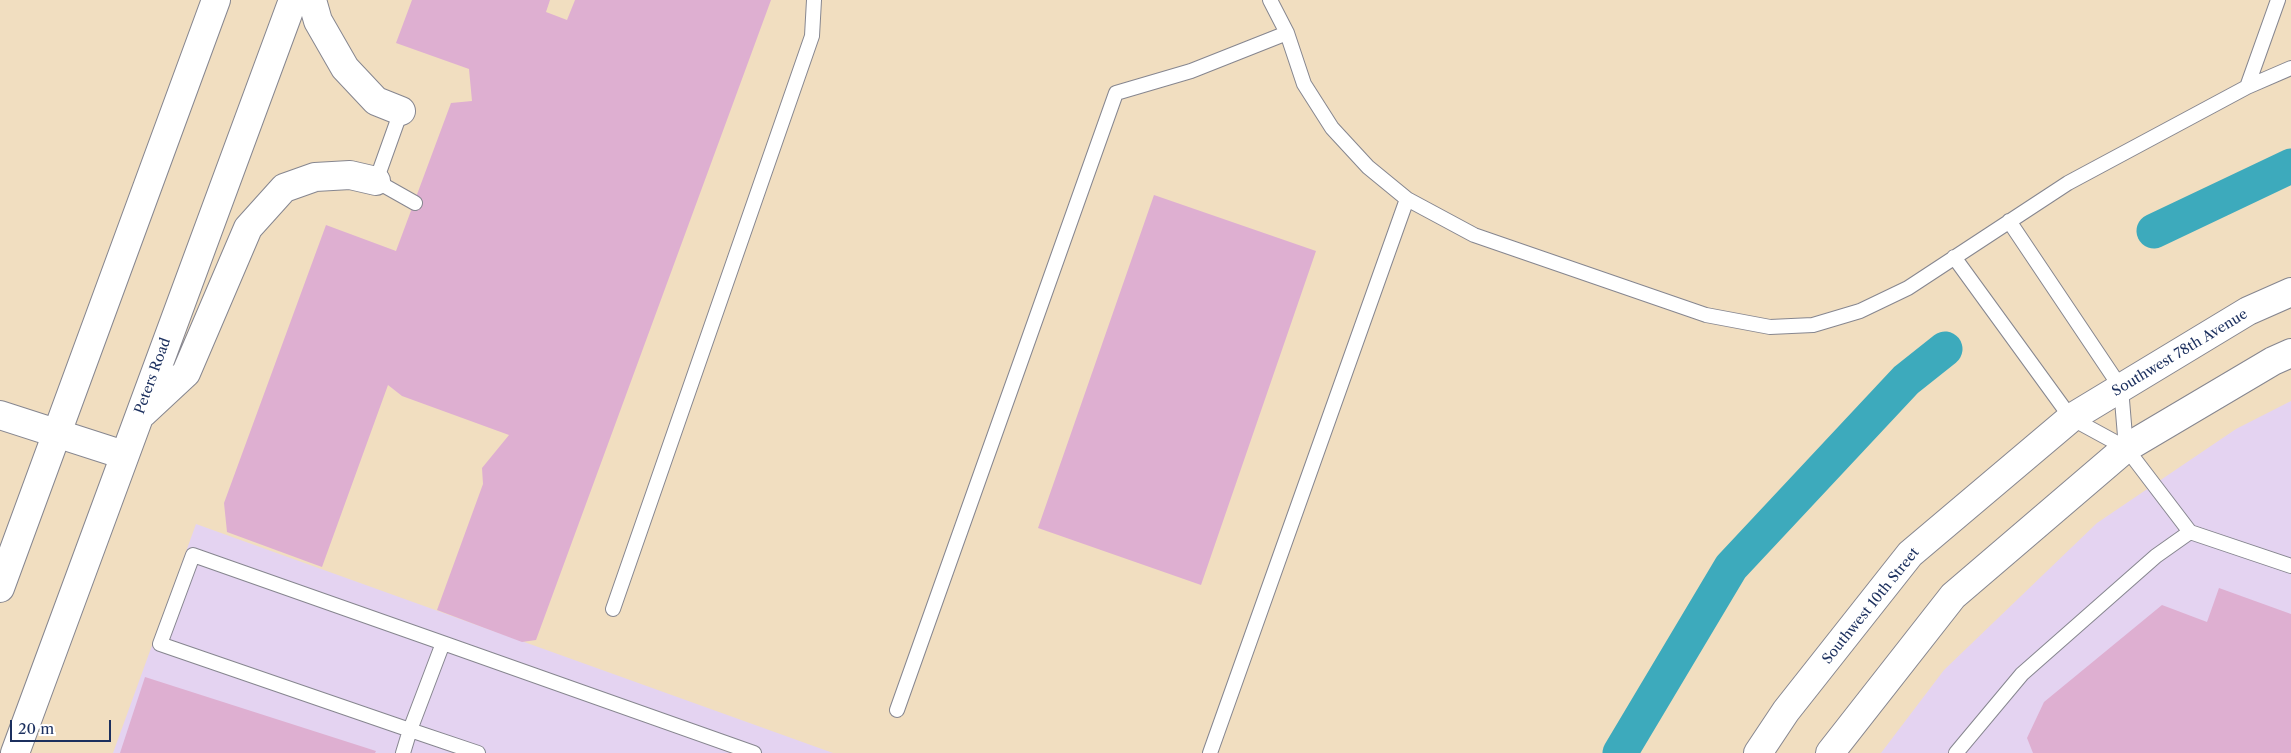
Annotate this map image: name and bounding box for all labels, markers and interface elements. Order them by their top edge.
street label: Southwest 78th Avenue [2109,306,2251,400]
street label: Peters Road [131,336,175,416]
street label: Southwest 10th Street [1819,545,1923,667]
scale bar [12,710,114,742]
text: 20 m [18,719,54,738]

